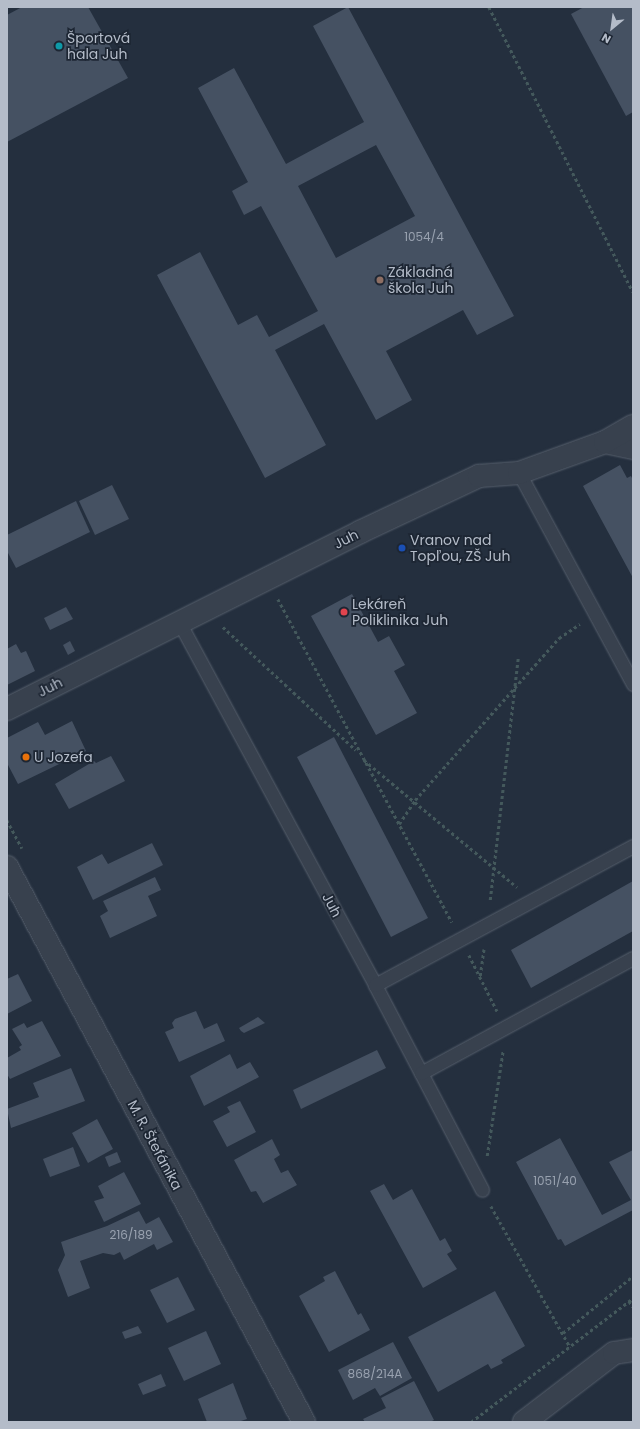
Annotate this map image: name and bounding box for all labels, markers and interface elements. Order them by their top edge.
north arrow [592,8,632,48]
text: N [599,29,614,47]
place label: Športová hala Juh [67,30,130,62]
marker: Športová hala Juh [54,41,64,51]
house number: 1054/4 [404,230,444,244]
place label: Základná škola Juh [388,264,453,296]
marker: Základná škola Juh [375,275,385,285]
street label: Juh [331,526,361,552]
place label: Vranov nad Topľou, ZŠ Juh [410,532,510,564]
marker: Vranov nad Topľou, ZŠ Juh [397,543,407,553]
place label: Lekáreň Poliklinika Juh [352,596,448,628]
marker: Lekáreň Poliklinika Juh [339,607,349,617]
street label: Juh [35,674,65,700]
place label: U Jozefa [34,749,93,765]
marker: U Jozefa [21,752,31,762]
street label: Juh [319,890,345,920]
street label: M. R. Štefánika [124,1097,186,1193]
house number: 1051/40 [533,1174,577,1188]
house number: 216/189 [109,1228,153,1242]
house number: 868/214A [348,1367,402,1381]

